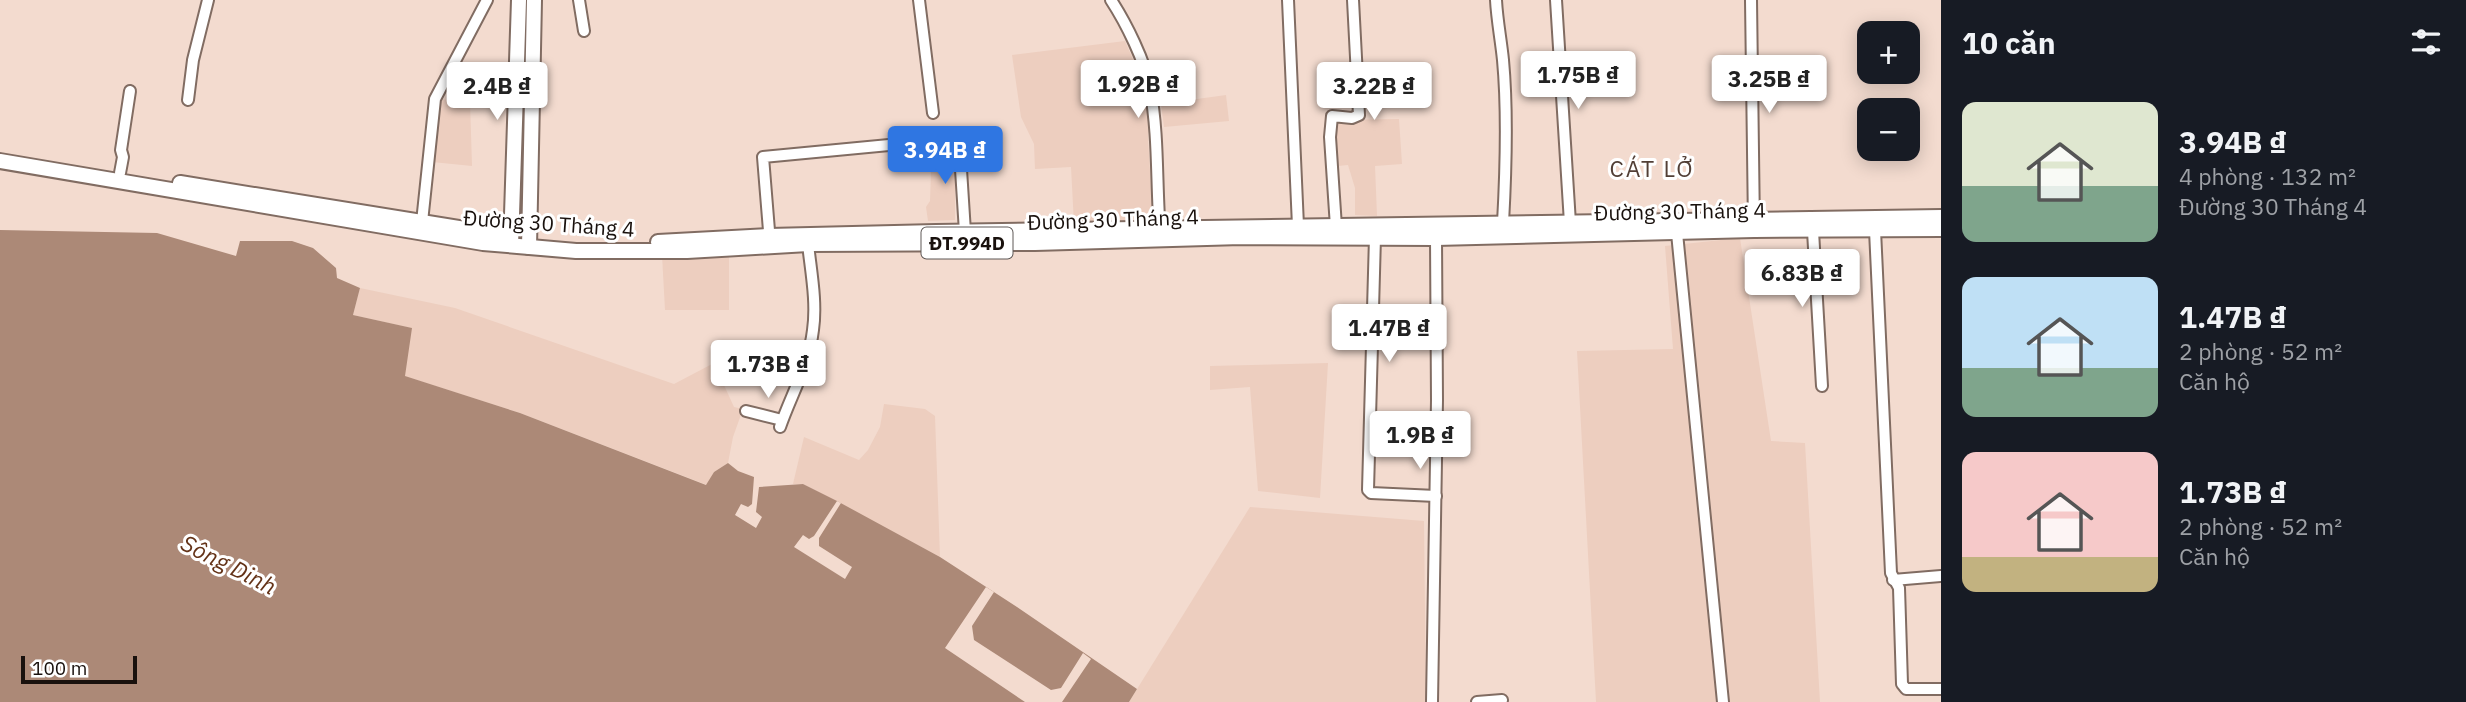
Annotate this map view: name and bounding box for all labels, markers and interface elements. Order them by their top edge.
map controls [1857,21,1920,161]
button: + [1857,21,1920,84]
text: 10 căn [1962,23,2056,62]
icon: filters [2407,23,2445,61]
pin: 1.75B ₫ [1513,52,1643,111]
pin: 3.25B ₫ [1704,55,1834,115]
text: 1.75B ₫ [1537,59,1619,89]
pin: 1.92B ₫ [1073,60,1203,120]
pin: 2.4B ₫ [440,62,554,122]
pin: 3.22B ₫ [1309,62,1439,122]
text: 3.25B ₫ [1728,63,1810,93]
text: 1.92B ₫ [1097,68,1179,98]
text: 2.4B ₫ [463,70,531,100]
text: 3.22B ₫ [1333,70,1415,100]
button: − [1857,98,1920,161]
text: 3.94B ₫ [2179,122,2287,161]
pin: 3.94B ₫ [880,127,1010,186]
icon: home [2018,130,2102,214]
text: 3.94B ₫ [904,134,986,164]
district label: CÁT LỞ [1609,153,1695,183]
text: 4 phòng · 132 m² [2179,161,2356,191]
text: Đường 30 Tháng 4 [2179,191,2367,221]
street label: Đường 30 Tháng 4 [1594,196,1766,226]
street label: Đường 30 Tháng 4 [1027,202,1199,236]
street label: Đường 30 Tháng 4 [462,203,636,243]
road number: ĐT.994D [922,228,1012,258]
pin: 6.83B ₫ [1737,250,1867,309]
text: 6.83B ₫ [1761,257,1843,287]
text: 1.47B ₫ [2179,297,2287,336]
pin: 1.47B ₫ [1324,304,1454,364]
icon: home [2018,305,2102,389]
text: 1.47B ₫ [1348,312,1430,342]
text: 2 phòng · 52 m² [2179,336,2342,366]
pin: 1.73B ₫ [703,340,833,400]
text: 1.73B ₫ [727,348,809,378]
text: Căn hộ [2179,366,2250,396]
pin: 1.9B ₫ [1363,412,1477,471]
text: 1.9B ₫ [1386,419,1454,449]
text: 1.73B ₫ [2179,472,2287,511]
icon: home [2018,480,2102,564]
text: 2 phòng · 52 m² [2179,511,2342,541]
water label: Sông Dinh [176,527,282,601]
text: Căn hộ [2179,541,2250,571]
scale bar [21,653,136,685]
text: 100 m [32,656,87,680]

